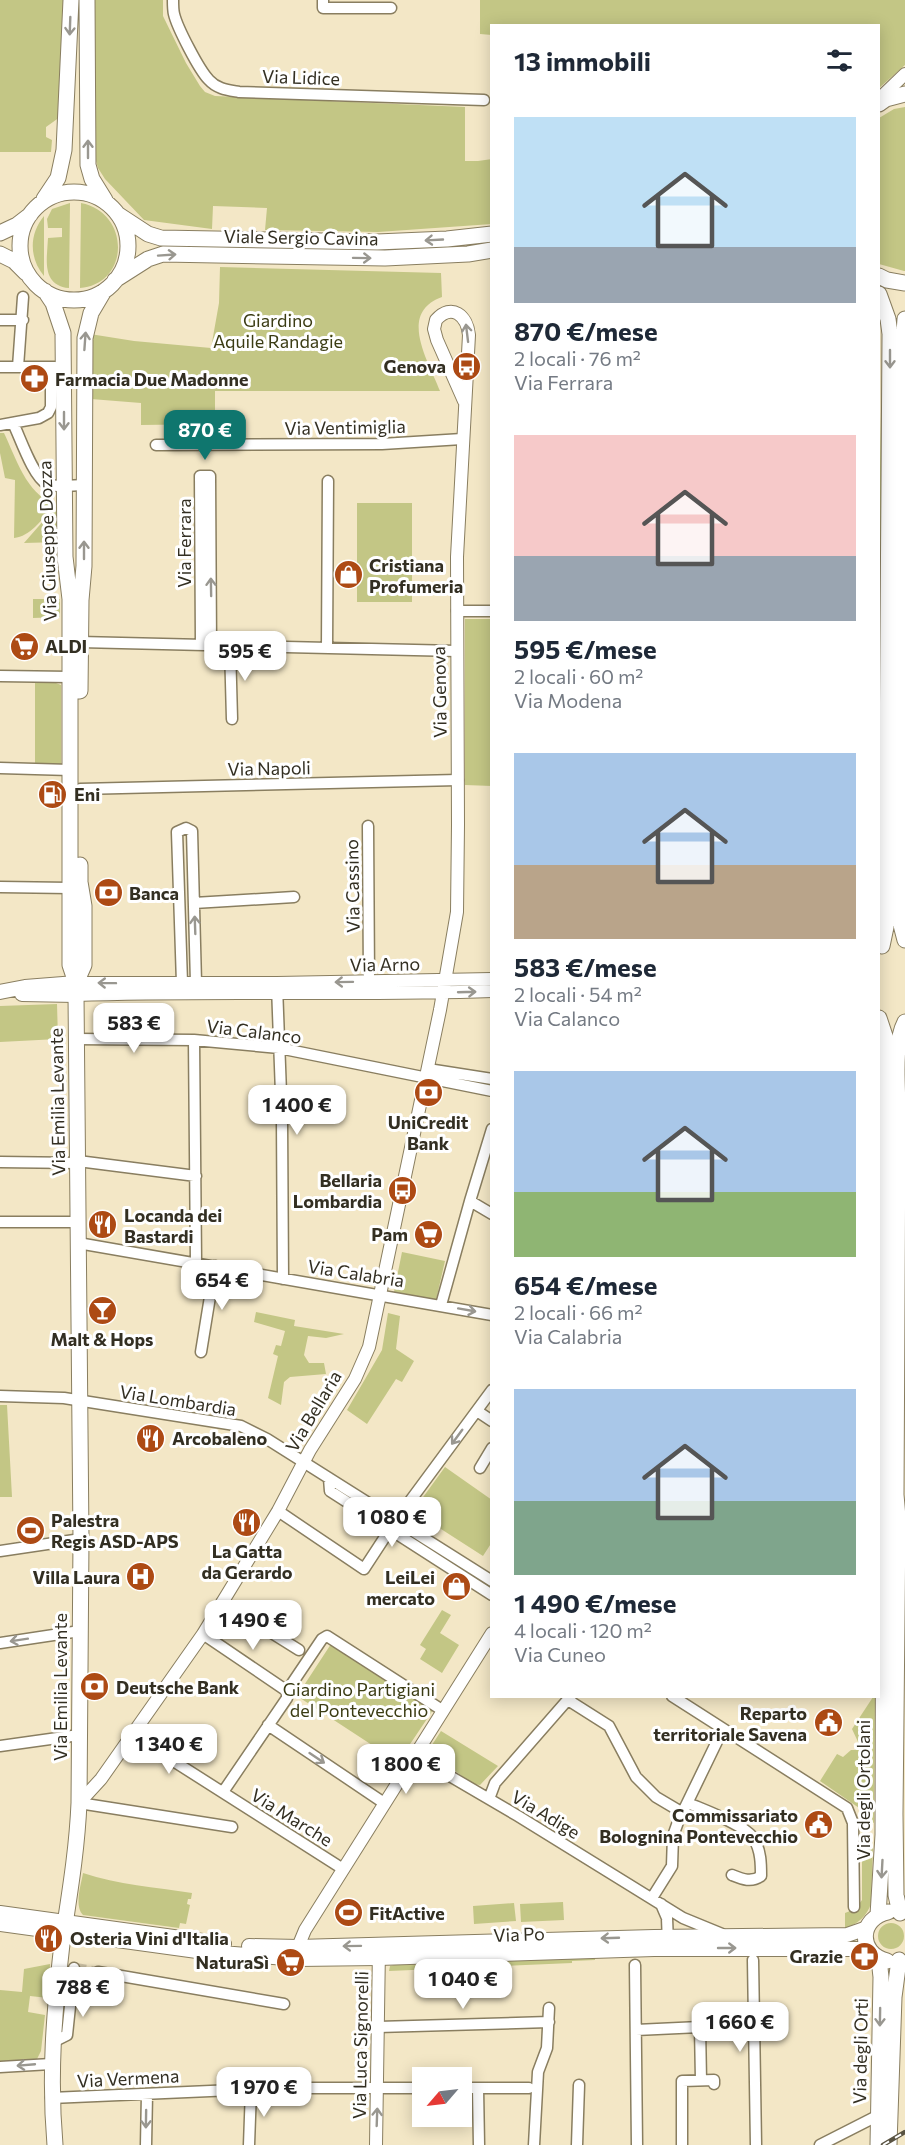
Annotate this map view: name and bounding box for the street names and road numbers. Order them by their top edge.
street label: Via Lidice [262,65,340,89]
street label: Viale Sergio Cavina [223,225,379,249]
street label: Via Ventimiglia [284,415,406,439]
street label: Via Giuseppe Dozza [33,460,61,622]
street label: Via Ferrara [173,498,195,588]
street label: Via Genova [427,646,451,738]
street label: Via Napoli [227,756,311,780]
street label: Via Cassino [340,839,364,933]
street label: Via Arno [350,952,420,976]
street label: Via Calanco [205,1014,303,1048]
street label: Via Emilia Levante [45,1028,69,1176]
street label: Via Calabria [306,1255,406,1291]
street label: Via Bellaria [280,1366,346,1456]
street label: Via Lombardia [118,1380,238,1420]
street label: Via Emilia Levante [49,1613,71,1761]
street label: Via degli Ortolani [852,1720,874,1860]
street label: Via Marche [247,1783,337,1851]
street label: Via Adige [508,1785,584,1843]
street label: Via Po [493,1922,545,1946]
street label: Via Luca Signorelli [348,1971,372,2119]
street label: Via degli Orti [848,1998,872,2104]
street label: Via Vermena [76,2064,180,2092]

